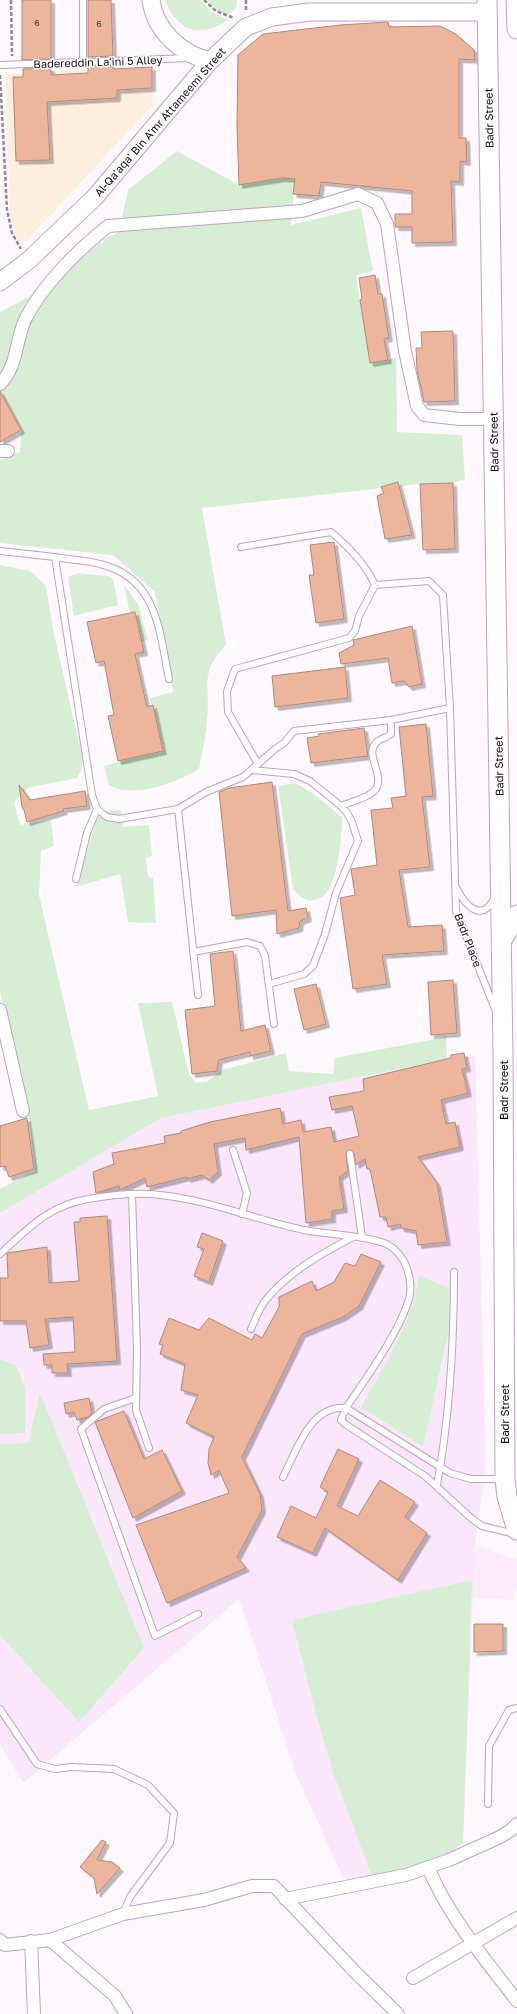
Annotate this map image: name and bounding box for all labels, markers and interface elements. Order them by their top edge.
house number: 6 [34,17,40,28]
house number: 6 [96,18,102,29]
street label: Al-Qa'aqa' Bin A'mr Attameemi Street [91,45,228,199]
street label: Badereddin La'ini 5 Alley [33,53,163,70]
street label: Badr Street [481,88,496,148]
street label: Badr Street [486,412,501,472]
street label: Badr Street [491,736,506,796]
street label: Badr Place [452,911,485,969]
street label: Badr Street [497,1060,510,1120]
street label: Badr Street [498,1384,511,1444]

